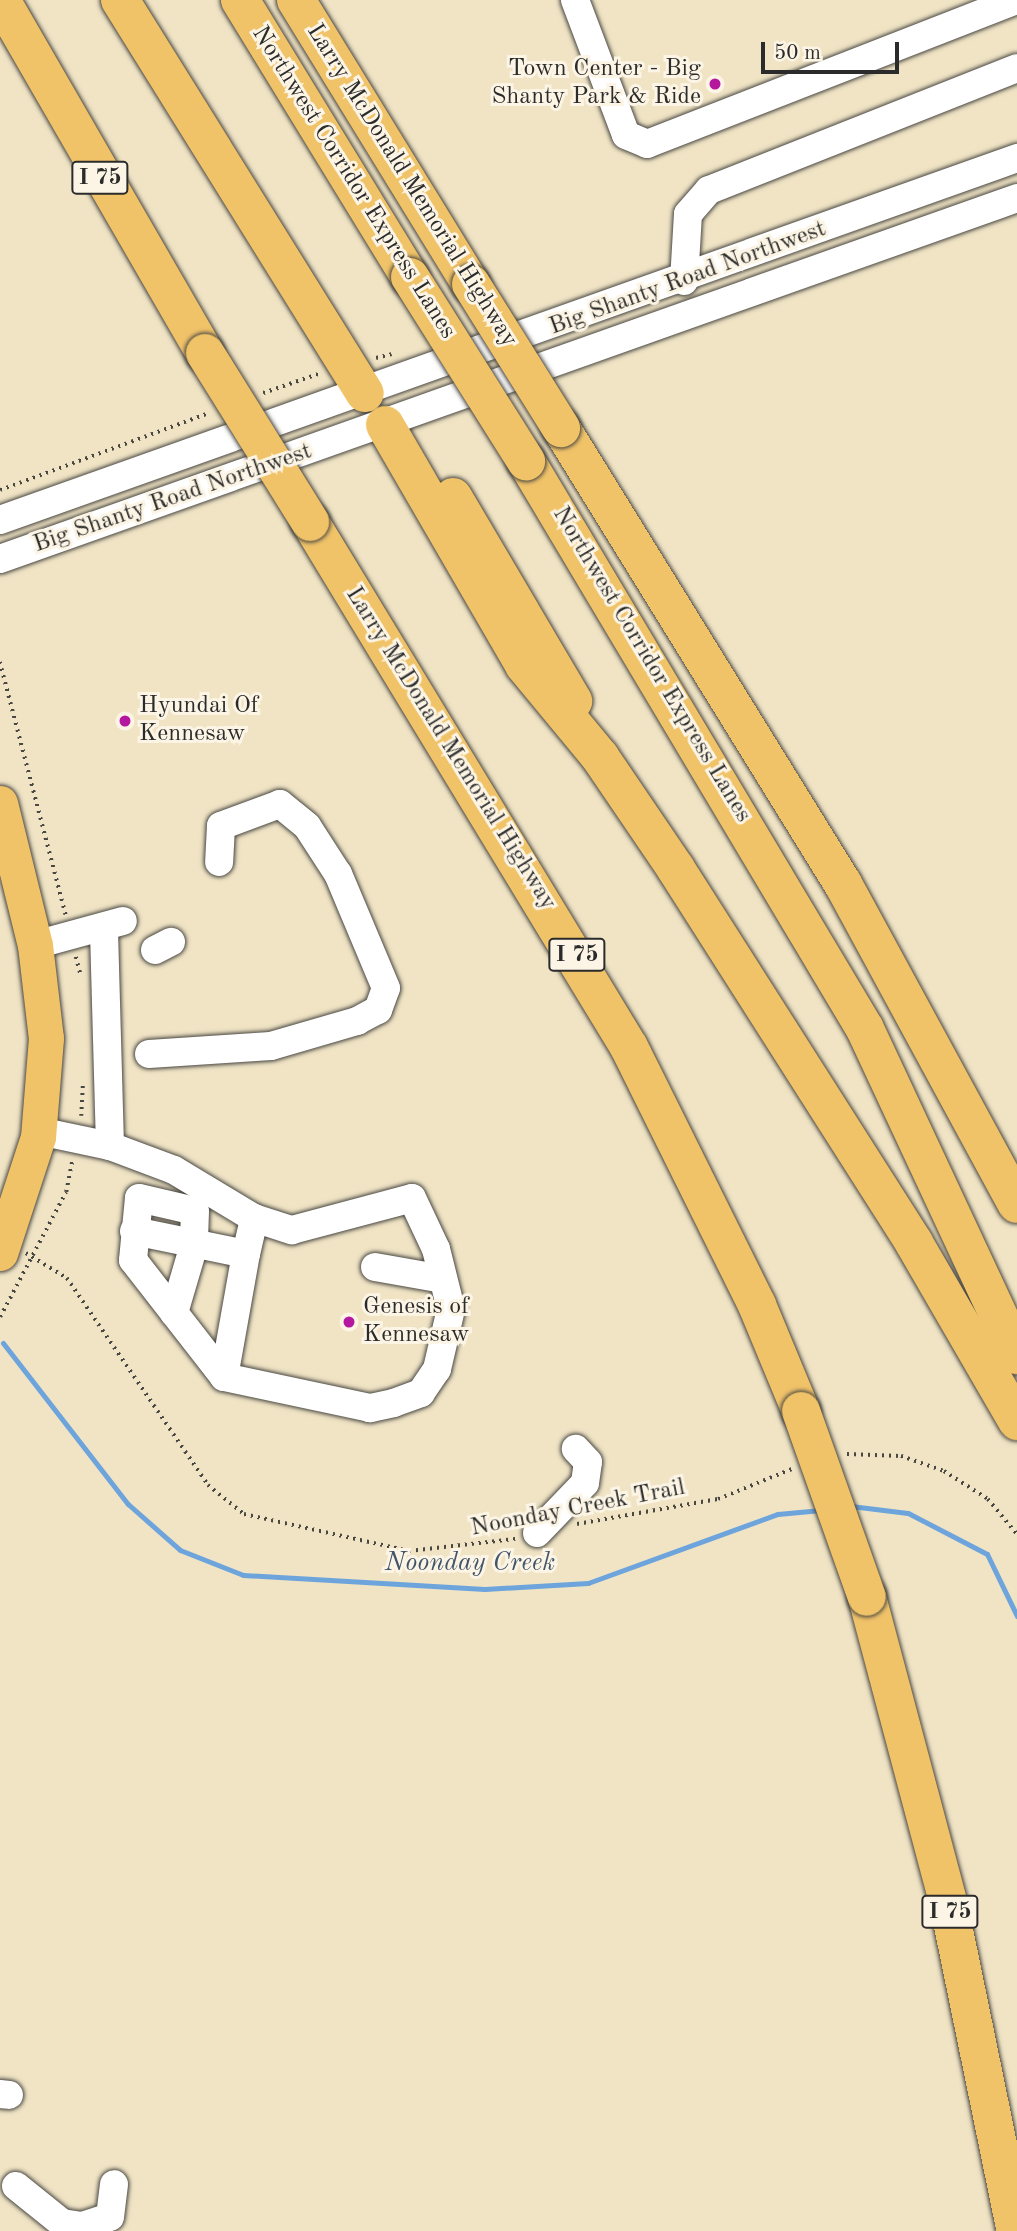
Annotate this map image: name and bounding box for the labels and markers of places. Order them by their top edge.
place label: Town Center - Big Shanty Park & Ride [491,56,701,112]
marker: Town Center - Big Shanty Park & Ride [707,76,723,92]
place label: Hyundai Of Kennesaw [139,693,259,749]
marker: Hyundai Of Kennesaw [117,713,133,729]
place label: Genesis of Kennesaw [363,1294,469,1350]
marker: Genesis of Kennesaw [341,1314,357,1330]

